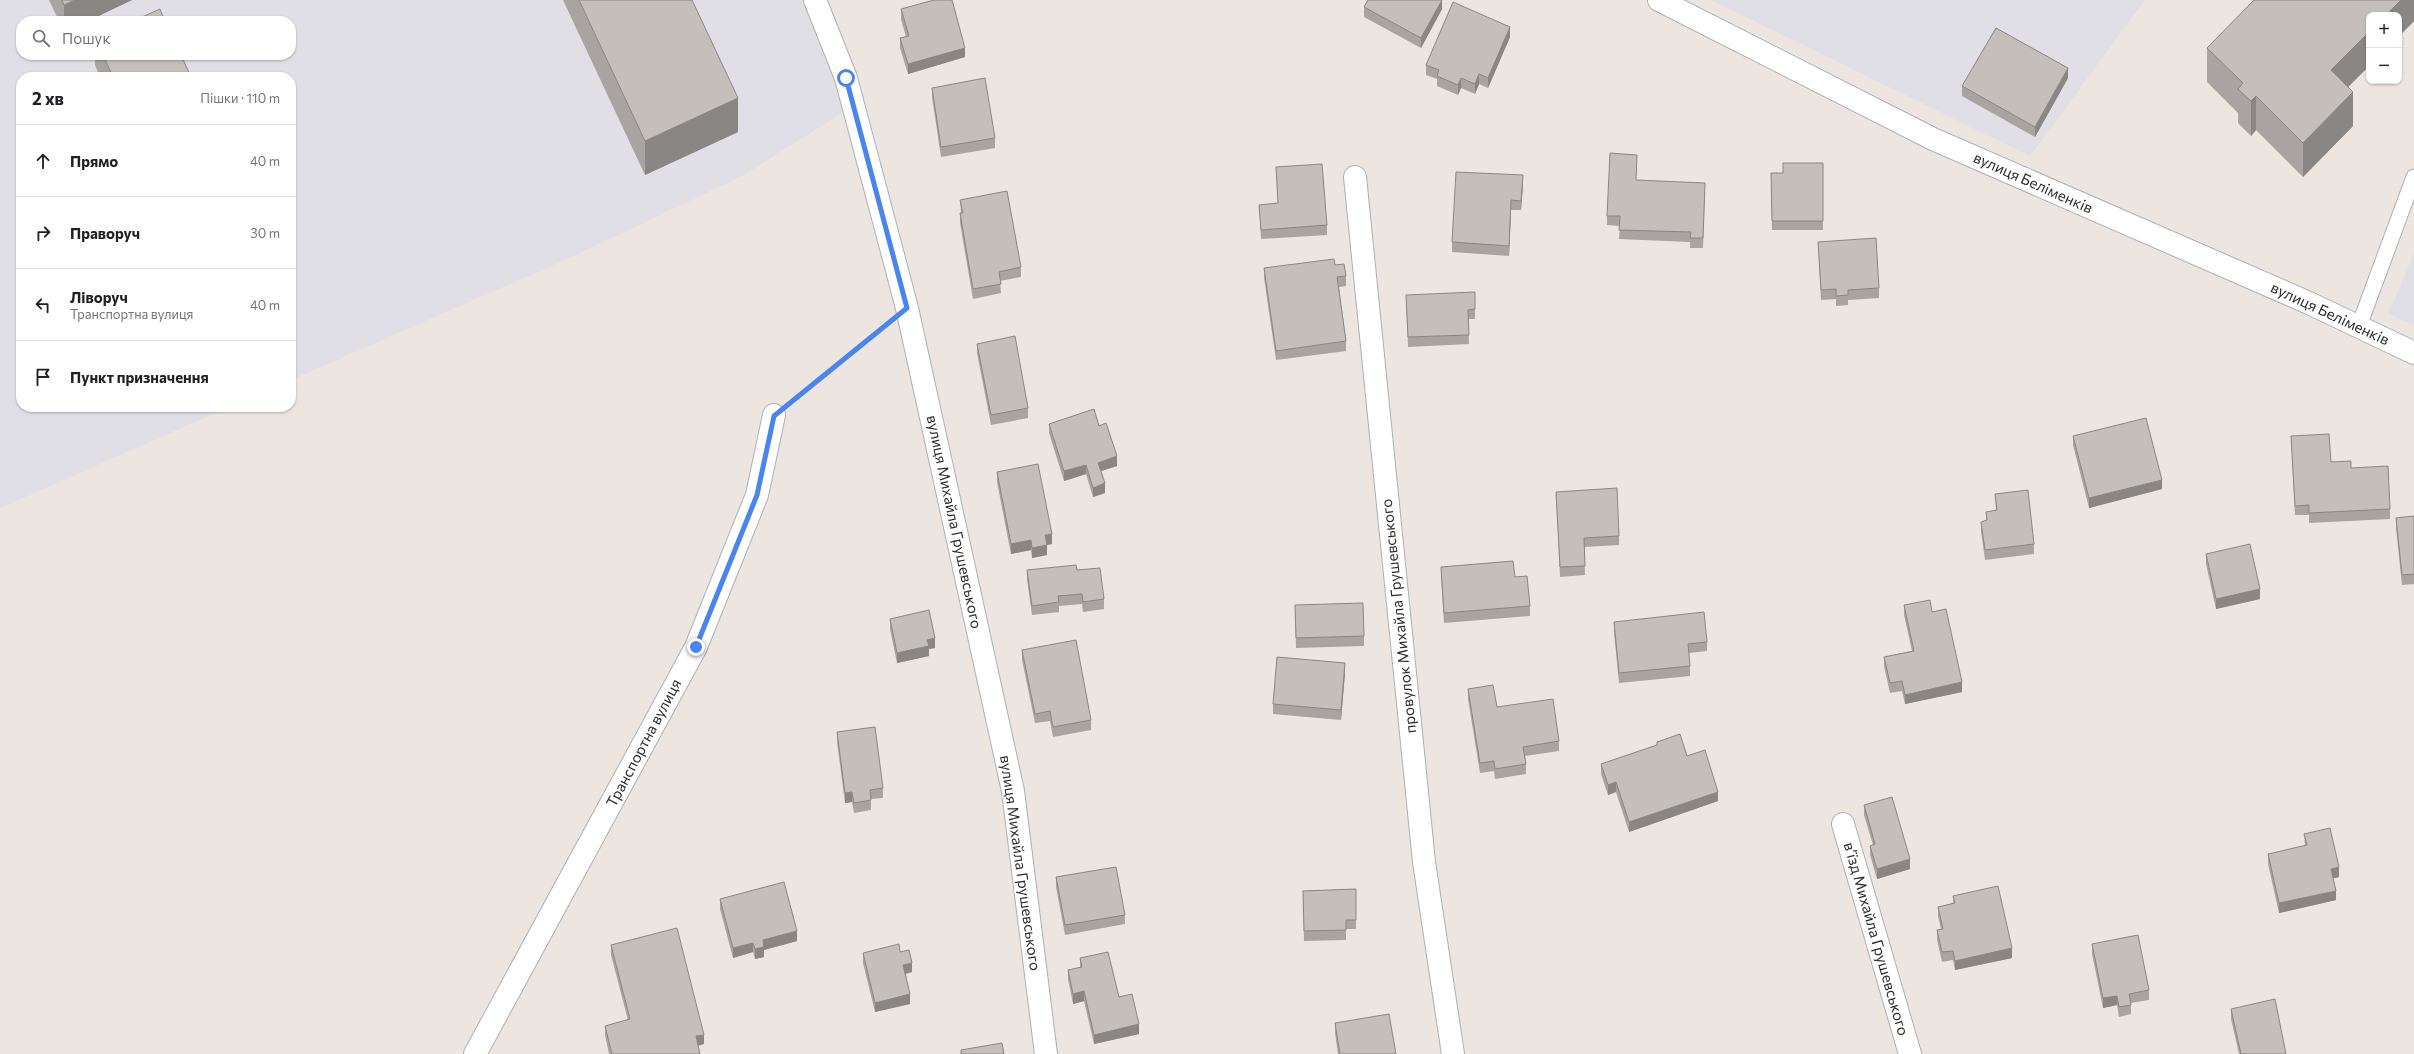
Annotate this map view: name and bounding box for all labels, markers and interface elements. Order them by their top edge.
map controls [2366,12,2402,84]
button: + [2366,12,2402,48]
search box [16,16,296,60]
icon: search [30,27,52,49]
text: Пошук [62,29,110,47]
button: − [2366,48,2402,84]
route start [837,69,855,87]
text: 2 хв [32,88,64,109]
text: Пішки · 110 m [200,90,280,106]
street label: вулиця Беліменків [1971,148,2096,216]
icon: ahead [32,150,54,172]
text: Прямо [70,152,118,170]
text: 40 m [250,153,280,169]
icon: right [32,222,54,244]
text: Праворуч [70,224,140,242]
text: 30 m [250,225,280,241]
street label: вулиця Беліменків [2268,278,2393,348]
text: Ліворуч [70,288,128,306]
icon: left [32,294,54,316]
text: 40 m [250,297,280,313]
text: Транспортна вулиця [70,306,193,322]
icon: arrive [32,366,54,388]
text: Пункт призначення [70,368,209,386]
street label: вулиця Михайла Грушевського [924,413,986,630]
street label: провулок Михайла Грушевського [1377,498,1419,734]
route end [687,638,705,656]
street label: Транспортна вулиця [602,675,684,810]
street label: вулиця Михайла Грушевського [997,754,1045,972]
street label: в’їзд Михайла Грушевського [1841,840,1913,1038]

